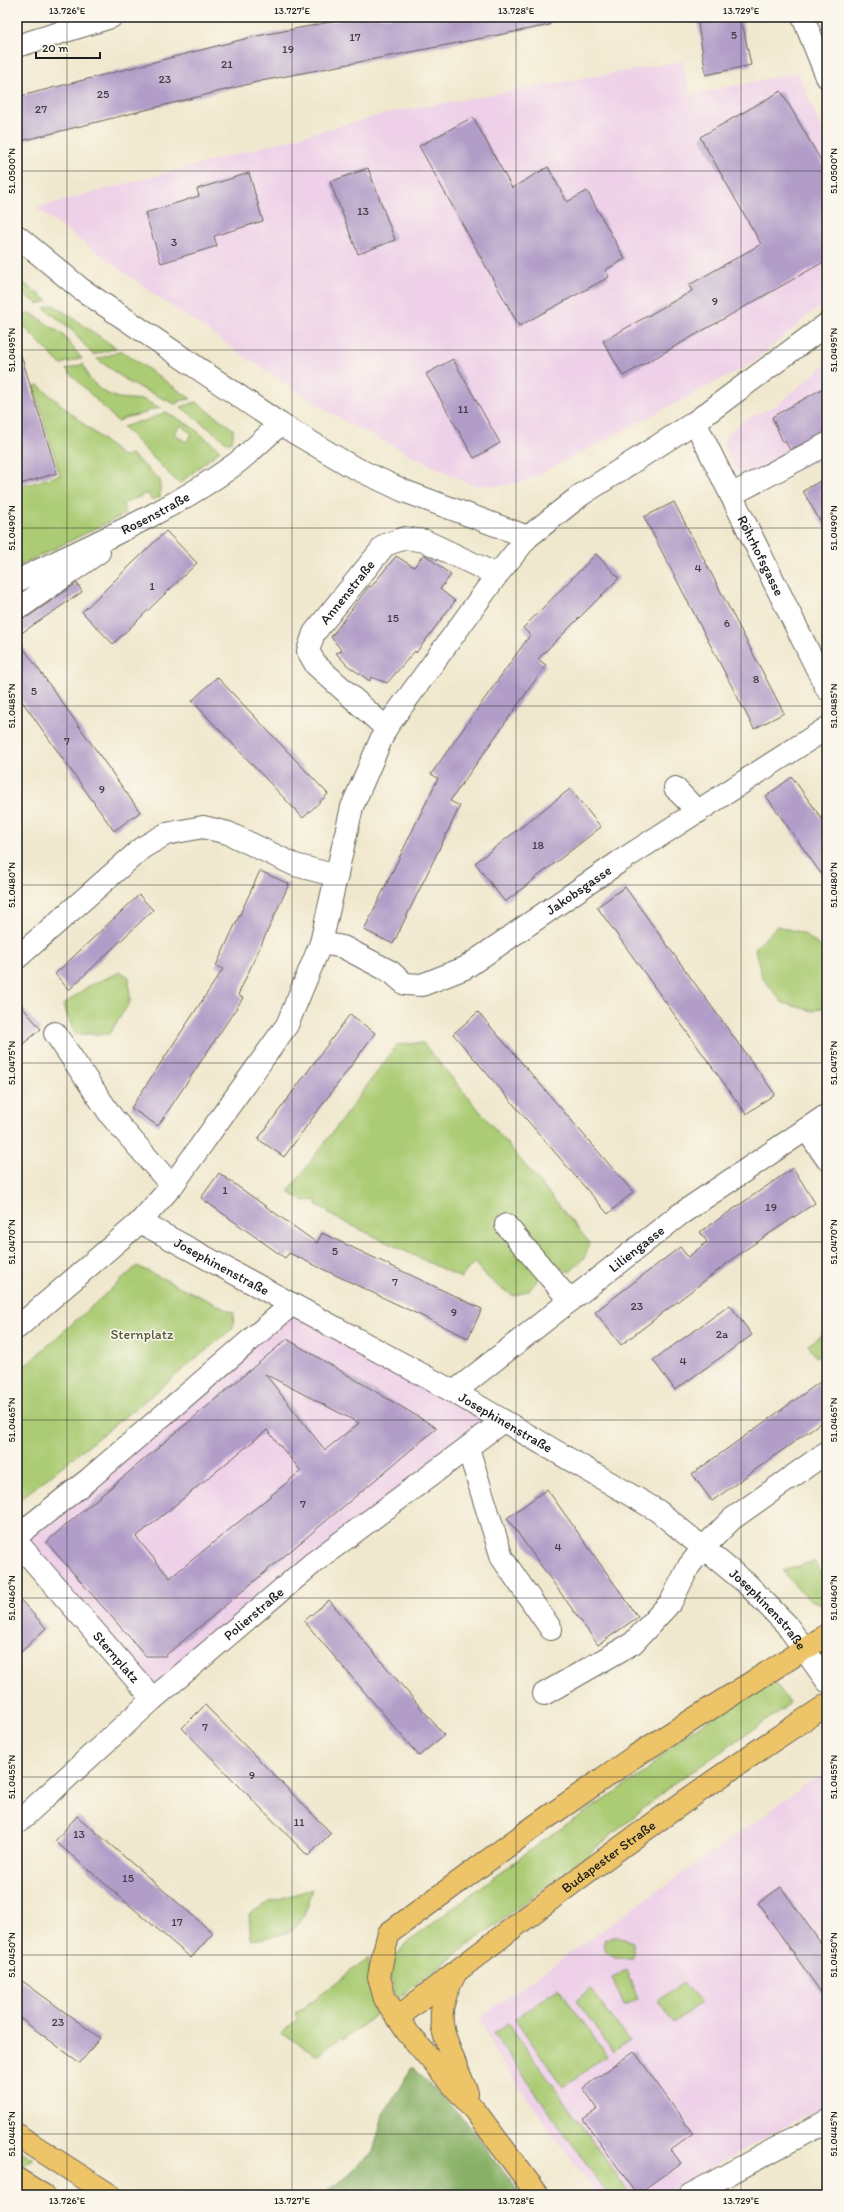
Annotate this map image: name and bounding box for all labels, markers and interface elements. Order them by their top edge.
text: 13.726°E [49,4,86,17]
text: 13.727°E [274,4,311,17]
text: 13.728°E [498,4,535,17]
text: 13.729°E [723,4,760,17]
house number: 5 [731,28,737,42]
house number: 17 [349,30,361,44]
scale bar [36,34,100,60]
text: 20 m [42,41,69,55]
house number: 19 [282,42,294,56]
house number: 21 [221,57,233,71]
house number: 23 [159,72,172,86]
house number: 25 [97,87,109,101]
house number: 27 [35,102,47,116]
text: 51.0500°N [5,148,18,194]
text: 51.0500°N [827,148,840,194]
house number: 13 [357,204,370,218]
house number: 3 [171,235,178,249]
house number: 9 [712,294,718,308]
text: 51.0495°N [5,327,18,372]
text: 51.0495°N [827,327,840,372]
house number: 11 [457,402,469,416]
street label: Rosenstraße [118,488,193,539]
text: 51.0490°N [5,505,18,551]
text: 51.0490°N [827,505,840,551]
street label: Röhrhofsgasse [734,513,788,599]
street label: Annenstraße [316,556,379,628]
house number: 4 [694,561,702,575]
house number: 1 [149,579,155,593]
house number: 15 [387,611,399,625]
house number: 6 [724,616,730,630]
house number: 8 [753,672,760,686]
text: 51.0485°N [5,683,18,728]
text: 51.0485°N [827,683,840,728]
house number: 5 [31,684,37,698]
house number: 7 [64,734,70,748]
house number: 9 [99,782,105,796]
house number: 18 [532,838,544,852]
text: 51.0480°N [5,862,18,908]
street label: Jakobsgasse [543,862,615,919]
text: 51.0480°N [827,862,840,908]
text: 51.0475°N [5,1041,18,1085]
text: 51.0475°N [827,1041,840,1085]
house number: 1 [222,1183,228,1197]
house number: 19 [765,1200,777,1214]
text: 51.0470°N [5,1219,18,1265]
text: 51.0470°N [827,1219,840,1265]
street label: Liliengasse [605,1222,668,1276]
street label: Josephinenstraße [171,1234,272,1299]
house number: 5 [332,1244,338,1258]
house number: 7 [392,1275,398,1289]
house number: 23 [631,1299,644,1313]
house number: 9 [451,1305,457,1319]
park label: Sternplatz [110,1326,174,1343]
house number: 2a [716,1327,729,1341]
house number: 4 [679,1354,687,1368]
street label: Josephinenstraße [456,1389,556,1457]
text: 51.0465°N [5,1397,18,1442]
text: 51.0465°N [827,1397,840,1442]
house number: 7 [300,1497,306,1511]
house number: 4 [554,1540,562,1554]
street label: Josephinenstraße [726,1565,810,1654]
text: 51.0460°N [5,1575,18,1621]
text: 51.0460°N [827,1575,840,1621]
street label: Polierstraße [220,1583,288,1644]
street label: Sternplatz [89,1628,144,1687]
house number: 7 [202,1720,208,1734]
text: 51.0455°N [5,1754,18,1799]
text: 51.0455°N [827,1754,840,1799]
house number: 9 [249,1768,255,1782]
house number: 11 [293,1815,305,1829]
street label: Budapester Straße [558,1817,659,1897]
house number: 13 [73,1827,86,1841]
house number: 15 [122,1871,134,1885]
house number: 17 [171,1915,183,1929]
text: 51.0450°N [5,1932,18,1978]
text: 51.0450°N [827,1932,840,1978]
house number: 23 [52,2015,65,2029]
text: 51.0445°N [5,2111,18,2157]
text: 51.0445°N [827,2111,840,2157]
text: 13.726°E [49,2194,86,2207]
text: 13.727°E [274,2194,311,2207]
text: 13.728°E [498,2194,535,2207]
text: 13.729°E [723,2194,760,2207]

